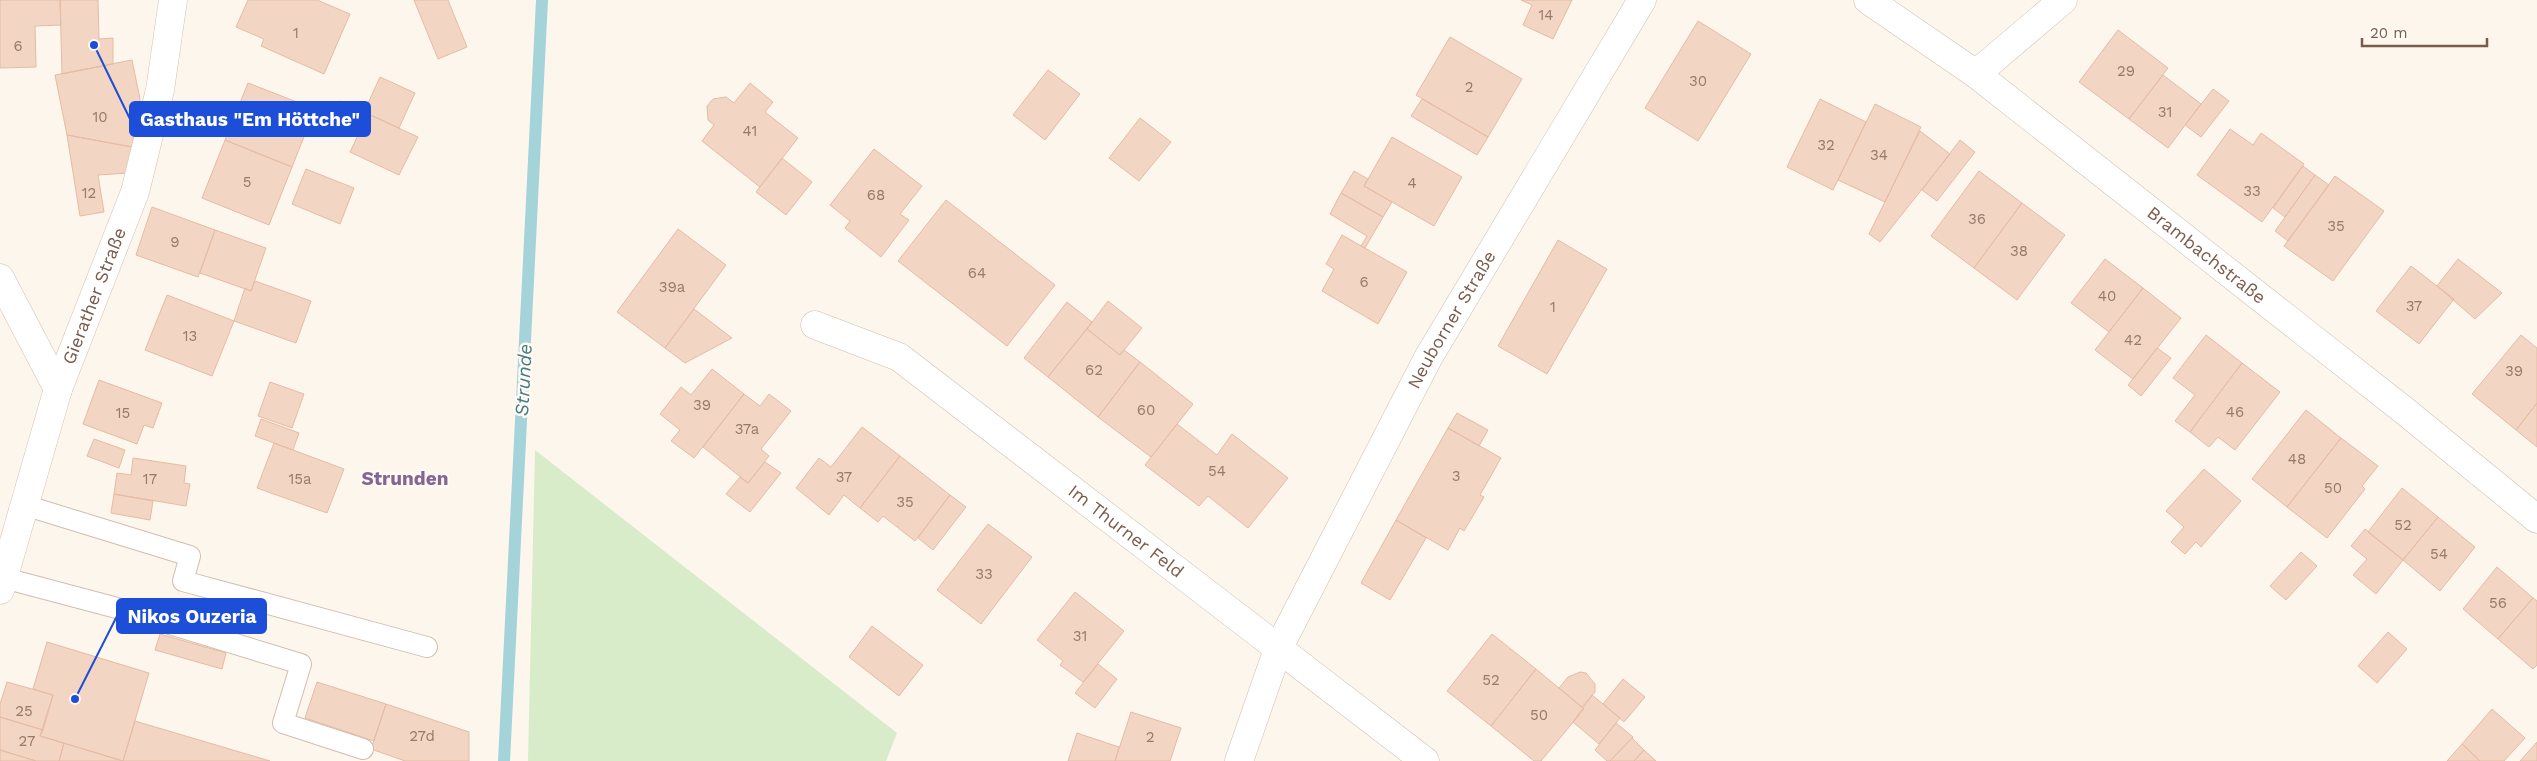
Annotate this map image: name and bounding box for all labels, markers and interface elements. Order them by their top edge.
house number: 14 [1538,6,1554,24]
scale bar [2362,15,2487,47]
house number: 1 [293,24,299,42]
text: 20 m [2370,24,2408,42]
house number: 6 [13,37,23,55]
house number: 29 [2117,62,2135,80]
house number: 30 [1689,72,1707,90]
house number: 2 [1465,78,1473,96]
callout: Gasthaus "Em Höttche" [130,102,370,136]
house number: 31 [2158,103,2172,121]
house number: 10 [92,108,108,126]
text: Gasthaus "Em Höttche" [140,108,360,131]
house number: 41 [743,122,757,140]
house number: 32 [1817,136,1835,154]
house number: 34 [1870,146,1888,164]
house number: 5 [243,173,251,191]
house number: 4 [1407,174,1417,192]
house number: 33 [2243,182,2261,200]
house number: 12 [82,184,96,202]
house number: 68 [867,186,885,204]
street label: Brambachstraße [2143,202,2270,308]
house number: 36 [1968,210,1986,228]
house number: 35 [2327,217,2345,235]
street label: Gierather Straße [58,224,130,367]
house number: 9 [170,233,180,251]
house number: 38 [2010,242,2028,260]
street label: Neuborner Straße [1403,247,1500,392]
house number: 64 [968,264,986,282]
house number: 6 [1359,273,1369,291]
house number: 39a [659,278,686,296]
house number: 40 [2098,287,2116,305]
house number: 37 [2406,297,2422,315]
house number: 1 [1550,298,1556,316]
house number: 13 [183,327,197,345]
house number: 42 [2124,331,2142,349]
water label: Strunde [510,343,537,417]
house number: 62 [1085,361,1103,379]
house number: 39 [2505,362,2523,380]
house number: 39 [693,396,711,414]
house number: 60 [1137,401,1155,419]
house number: 46 [2226,403,2244,421]
house number: 15 [116,404,130,422]
house number: 37a [735,420,760,438]
house number: 48 [2288,450,2306,468]
house number: 54 [1208,462,1226,480]
district label: Strunden [362,467,448,490]
house number: 3 [1452,467,1460,485]
house number: 37 [836,468,852,486]
house number: 17 [143,470,157,488]
house number: 15a [288,470,312,488]
house number: 50 [2324,479,2342,497]
street label: Im Thurner Feld [1064,480,1188,582]
house number: 35 [896,493,914,511]
house number: 52 [2394,516,2412,534]
house number: 54 [2430,545,2448,563]
house number: 33 [975,565,993,583]
house number: 56 [2489,594,2507,612]
callout: Nikos Ouzeria [117,599,266,633]
text: Nikos Ouzeria [127,605,257,628]
house number: 31 [1073,627,1087,645]
house number: 52 [1482,671,1500,689]
house number: 25 [15,702,33,720]
house number: 50 [1530,706,1548,724]
house number: 27d [409,727,435,745]
house number: 2 [1146,728,1154,746]
house number: 27 [19,732,35,750]

